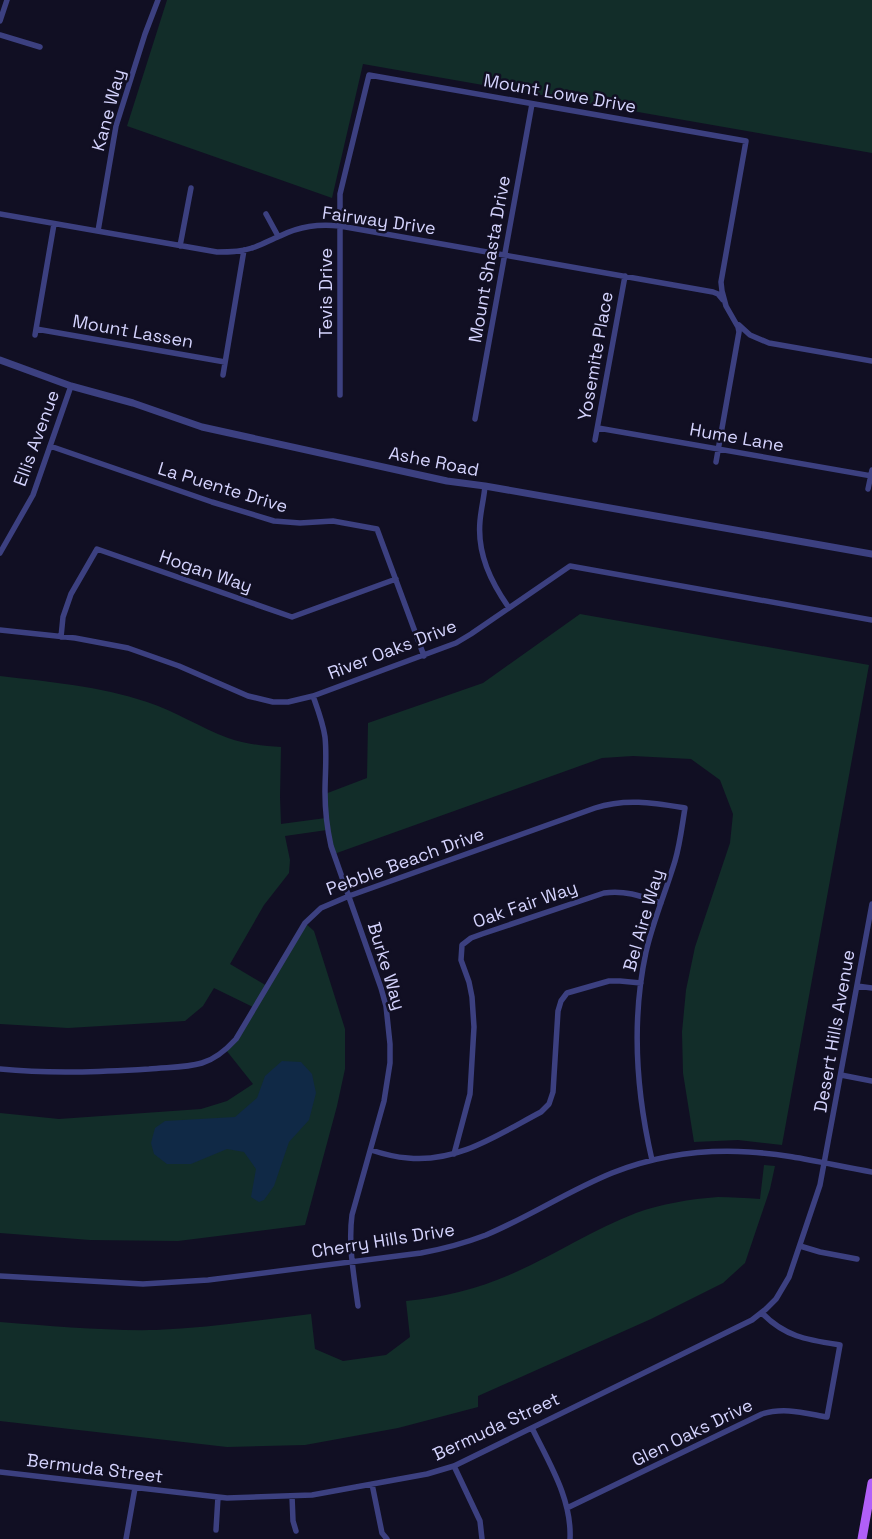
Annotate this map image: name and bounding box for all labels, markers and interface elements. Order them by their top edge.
street label: Kane Way [86,66,130,154]
street label: Mount Lowe Drive [482,68,638,118]
street label: Mount Shasta Drive [463,174,515,344]
street label: Fairway Drive [321,201,437,239]
street label: Tevis Drive [314,248,337,338]
street label: Yosemite Place [572,290,618,422]
street label: Mount Lassen [71,309,195,353]
street label: Ellis Avenue [8,387,64,489]
street label: Hume Lane [688,417,786,457]
street label: Ashe Road [387,441,481,481]
street label: La Puente Drive [155,456,291,518]
street label: Hogan Way [156,544,256,598]
street label: River Oaks Drive [324,614,460,684]
street label: Pebble Beach Drive [323,822,487,900]
street label: Bel Aire Way [617,866,669,974]
street label: Oak Fair Way [470,875,580,933]
street label: Burke Way [363,919,411,1013]
street label: Desert Hills Avenue [808,948,860,1114]
street label: Cherry Hills Drive [310,1217,456,1263]
street label: Bermuda Street [429,1387,563,1465]
street label: Glen Oaks Drive [628,1393,756,1471]
street label: Bermuda Street [25,1448,165,1488]

